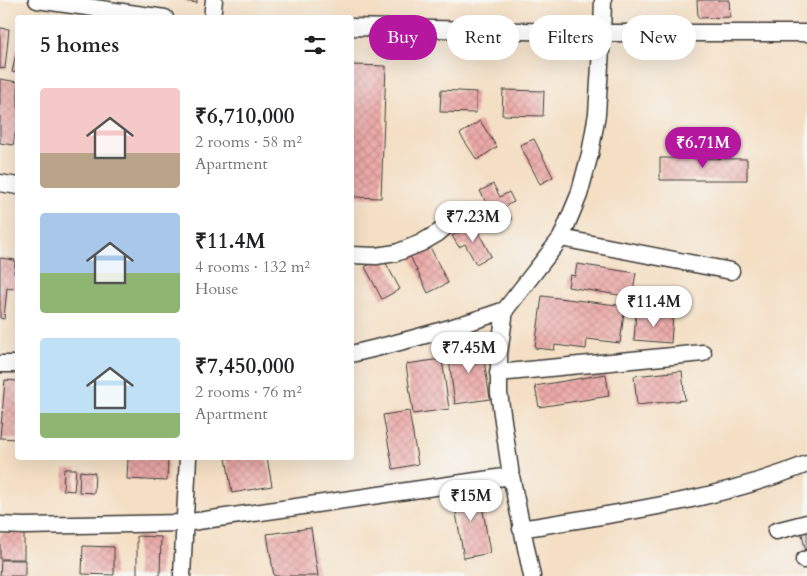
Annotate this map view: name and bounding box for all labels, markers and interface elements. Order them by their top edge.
chip: Buy [369,15,437,60]
chip: Rent [447,15,519,60]
chip: Filters [529,15,612,60]
chip: New [622,15,696,60]
text: 5 homes [40,31,119,60]
icon: filters [301,31,329,59]
text: ₹6,710,000 [195,102,295,131]
icon: home [80,108,140,168]
pin: ₹6.71M [662,126,744,169]
text: 2 rooms · 58 m² [195,131,302,153]
text: ₹6.71M [676,132,730,154]
text: Apartment [195,153,268,175]
pin: ₹7.23M [432,200,514,243]
text: ₹7.23M [446,206,500,228]
text: ₹11.4M [195,227,266,256]
icon: home [80,233,140,293]
text: 4 rooms · 132 m² [195,256,310,278]
text: House [195,278,238,300]
pin: ₹11.4M [613,286,695,328]
text: ₹11.4M [627,291,681,313]
pin: ₹7.45M [428,332,510,374]
text: ₹7.45M [442,337,496,359]
text: ₹7,450,000 [195,352,295,381]
icon: home [80,358,140,418]
text: 2 rooms · 76 m² [195,381,302,403]
text: Apartment [195,403,268,425]
pin: ₹15M [441,480,501,522]
text: ₹15M [450,485,492,507]

